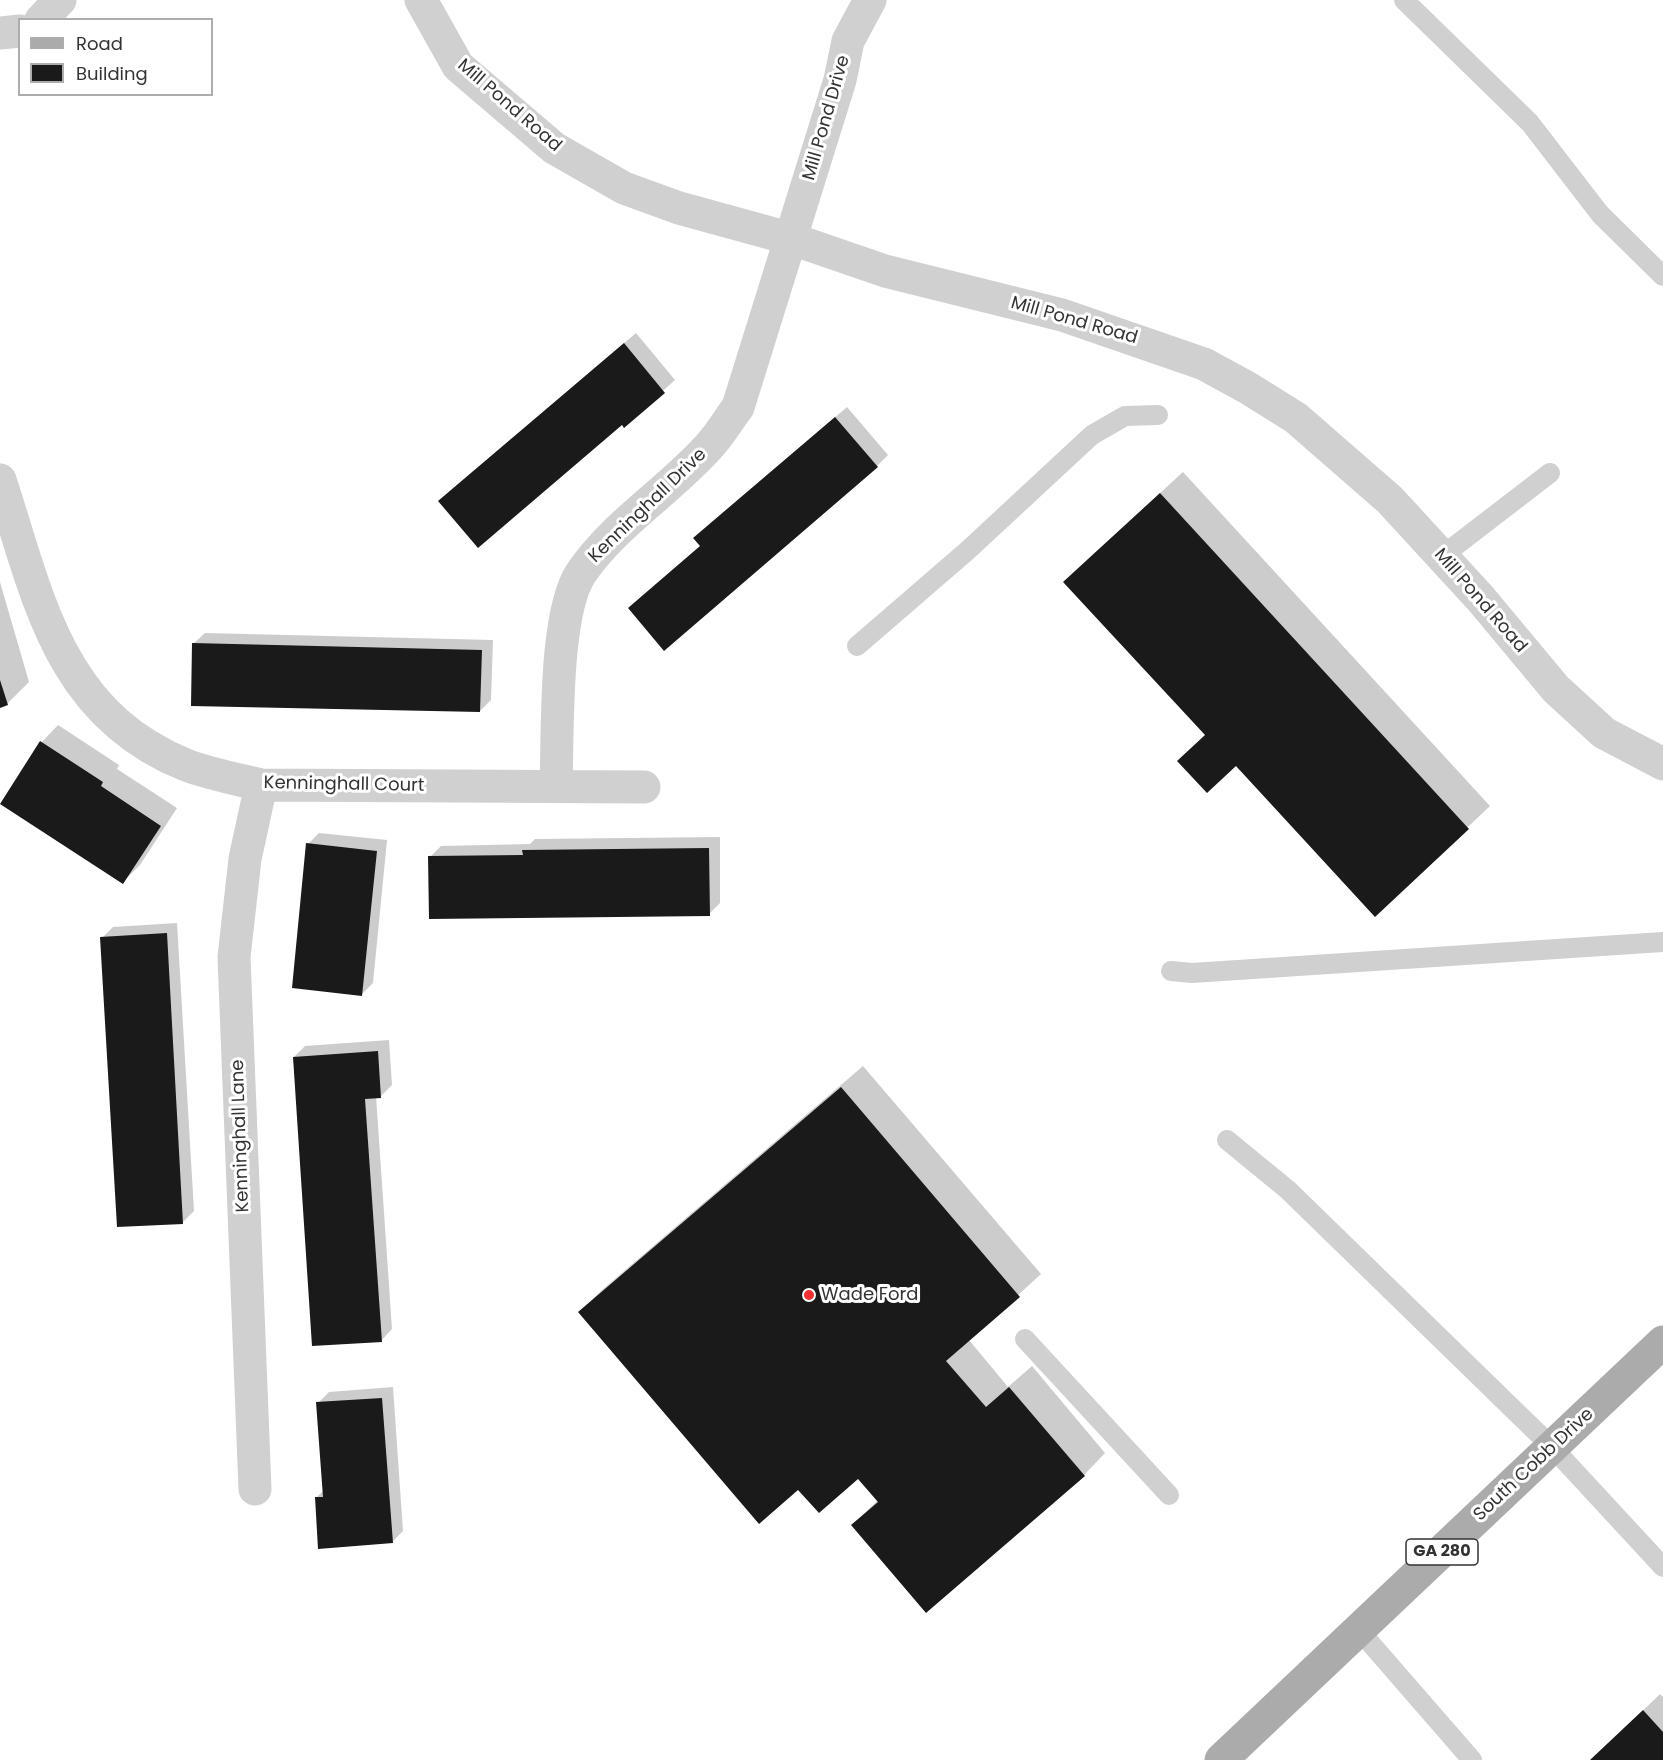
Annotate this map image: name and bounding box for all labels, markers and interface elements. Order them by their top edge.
legend [18,18,213,96]
text: Road [76,31,123,56]
street label: Mill Pond Drive [799,53,855,183]
street label: Mill Pond Road [453,55,565,157]
text: Building [76,61,148,86]
street label: Mill Pond Road [1008,293,1140,349]
street label: Kenninghall Drive [585,444,711,568]
street label: Mill Pond Road [1429,545,1531,657]
street label: Kenninghall Court [263,773,425,797]
street label: Kenninghall Lane [228,1059,254,1213]
place label: Wade Ford [821,1284,918,1306]
marker: Wade Ford [802,1288,816,1302]
street label: South Cobb Drive [1470,1404,1598,1526]
road number: GA 280 [1406,1539,1478,1565]

